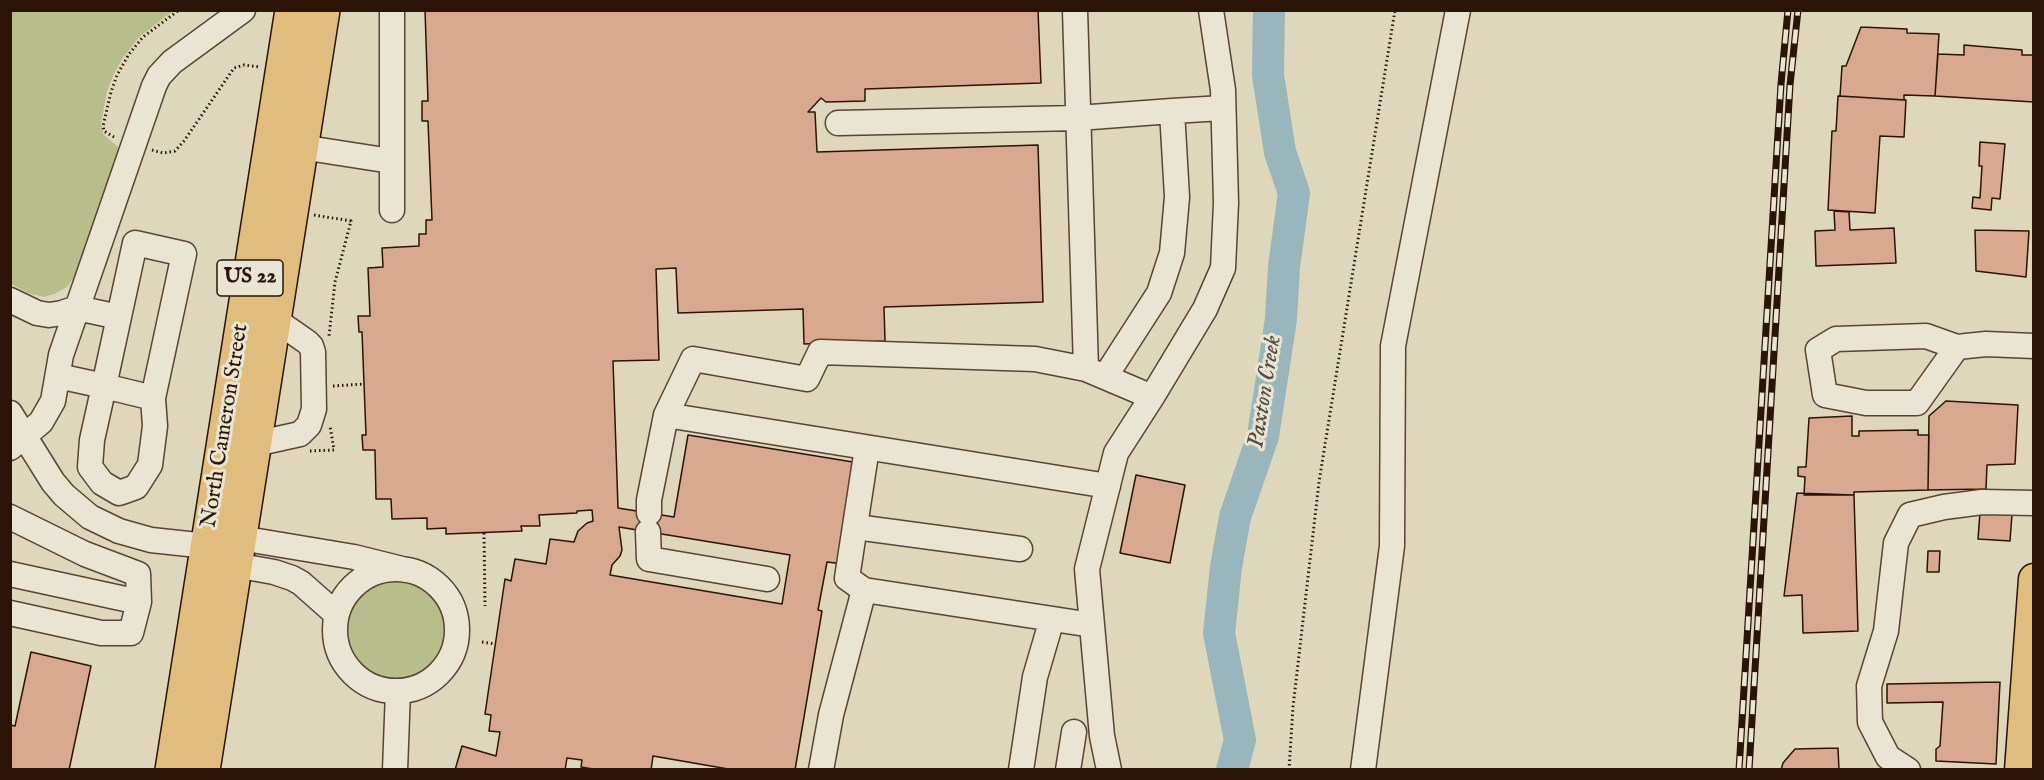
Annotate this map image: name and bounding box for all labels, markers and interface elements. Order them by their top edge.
road number: US 22 [217,260,283,296]
street label: North Cameron Street [197,322,255,530]
water label: Paxton Creek [1243,334,1289,450]

